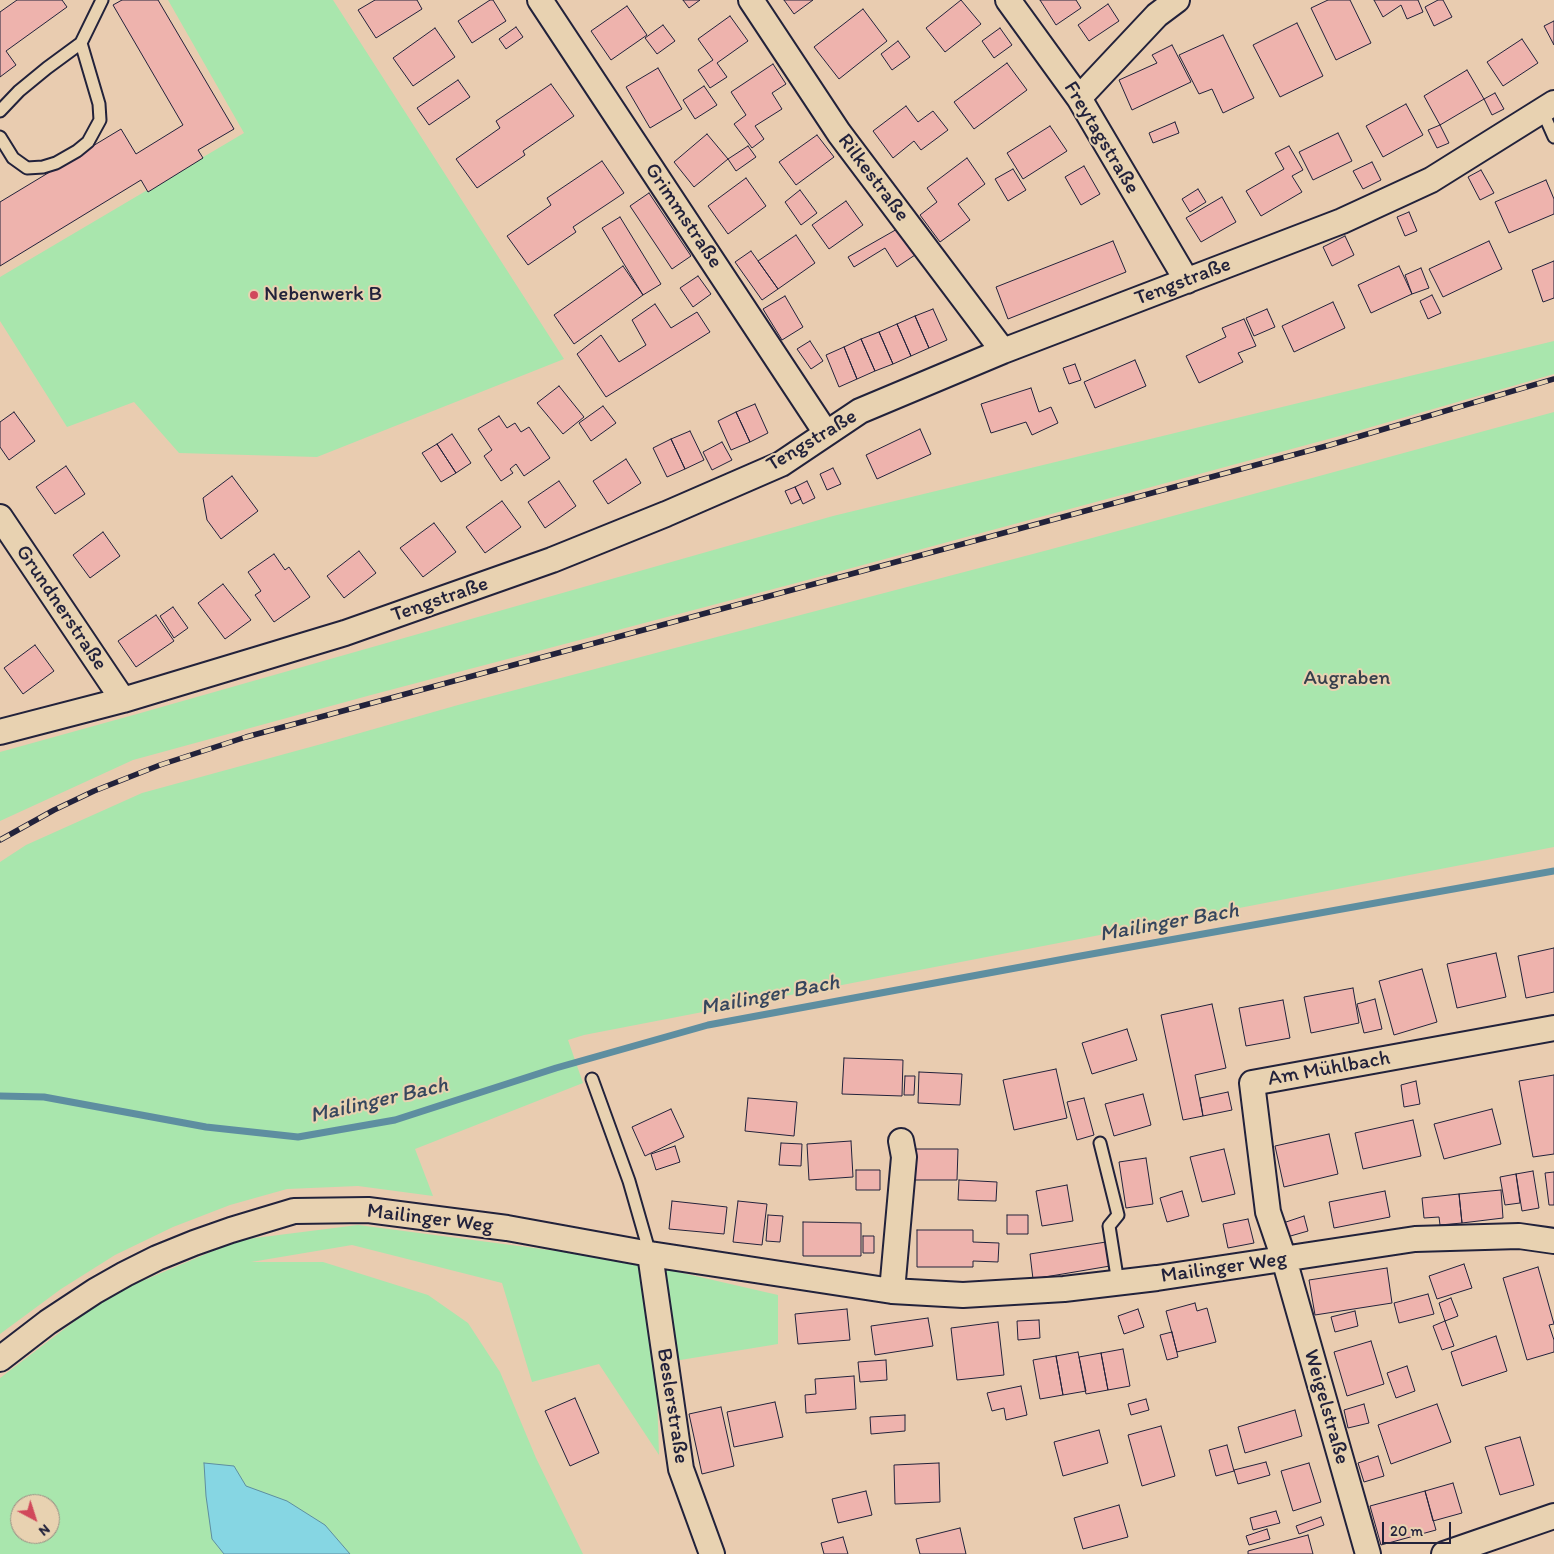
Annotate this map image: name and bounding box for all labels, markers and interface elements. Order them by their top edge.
street label: Freytagstraße [1057,77,1145,199]
street label: Rilkestraße [832,129,914,227]
street label: Grimmstraße [639,159,727,273]
street label: Tengstraße [1131,252,1235,312]
place label: Nebenwerk B [264,282,382,308]
marker: Nebenwerk B [248,289,260,301]
street label: Tengstraße [762,404,862,478]
street label: Grundnerstraße [10,540,112,676]
street label: Tengstraße [388,572,492,628]
park label: Augraben [1304,666,1390,692]
water label: Mailinger Bach [1097,898,1241,948]
water label: Mailinger Bach [698,970,842,1022]
street label: Am Mühlbach [1266,1046,1392,1092]
water label: Mailinger Bach [308,1072,450,1130]
street label: Mailinger Weg [365,1199,495,1239]
street label: Mailinger Weg [1159,1247,1289,1289]
street label: Beslerstraße [650,1346,694,1466]
street label: Weigelstraße [1298,1347,1354,1467]
north arrow [10,1494,60,1544]
scale bar [1384,1512,1453,1544]
text: N [35,1521,53,1540]
text: 20 m [1390,1522,1423,1540]

